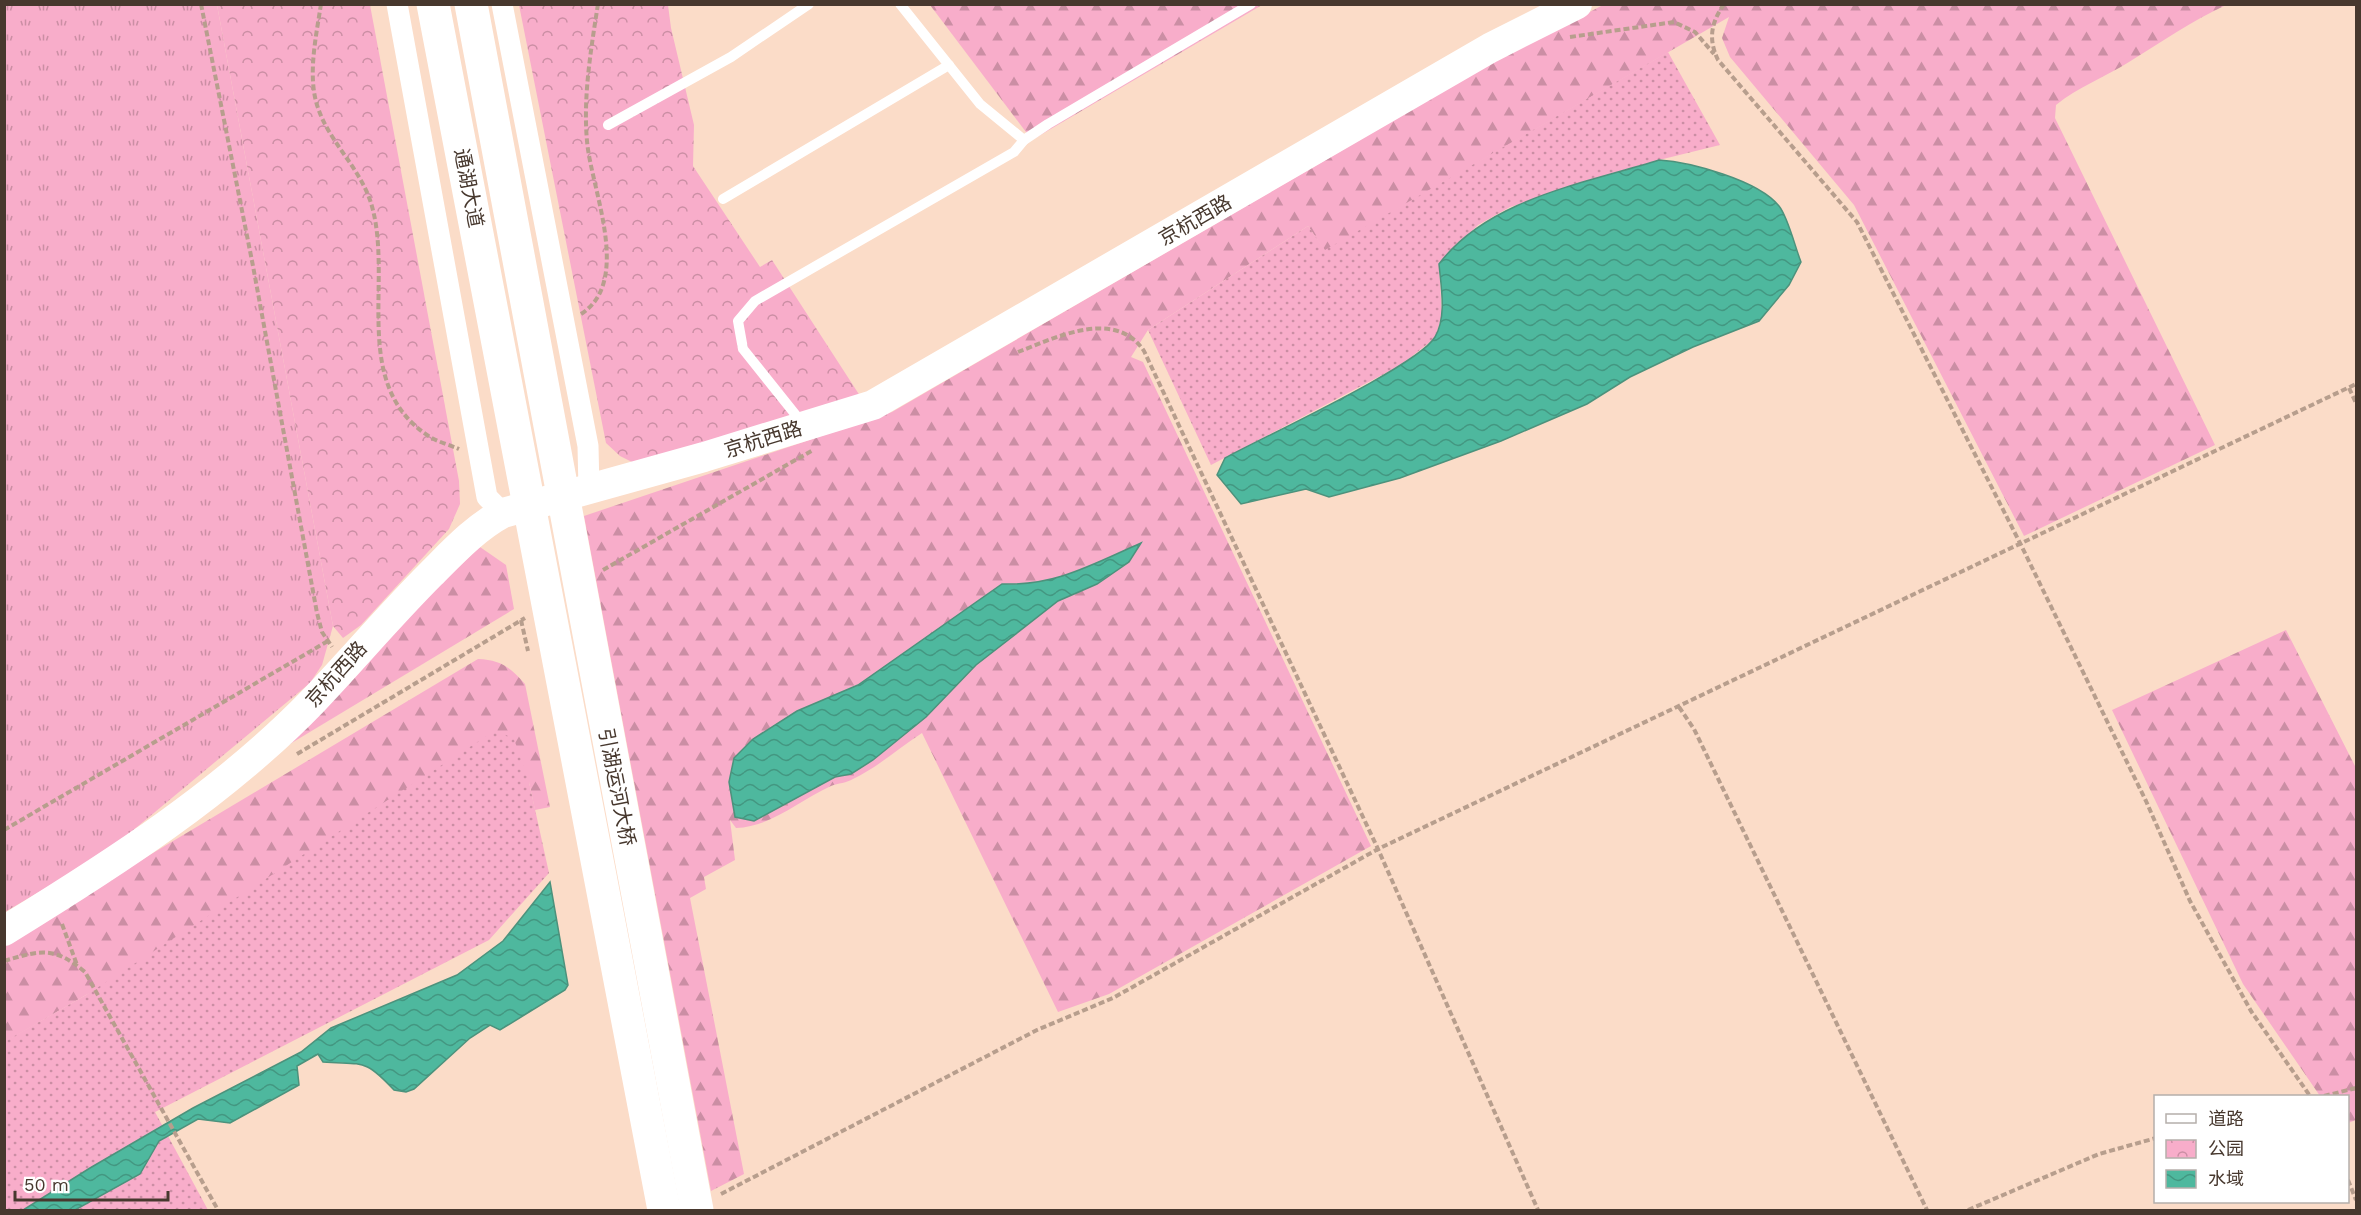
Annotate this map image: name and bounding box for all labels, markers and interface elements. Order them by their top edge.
street label: 通湖大道 [450,146,488,230]
street label: 京杭西路 [1154,190,1236,250]
street label: 京杭西路 [721,416,805,462]
street label: 京杭西路 [300,636,372,712]
street label: 引湖运河大桥 [594,726,640,848]
legend [2154,1095,2349,1203]
text: 道路 [2208,1108,2244,1129]
text: 公园 [2208,1138,2244,1159]
scale bar [15,1164,168,1202]
text: 水域 [2208,1168,2244,1189]
text: 50 m [24,1174,69,1195]

